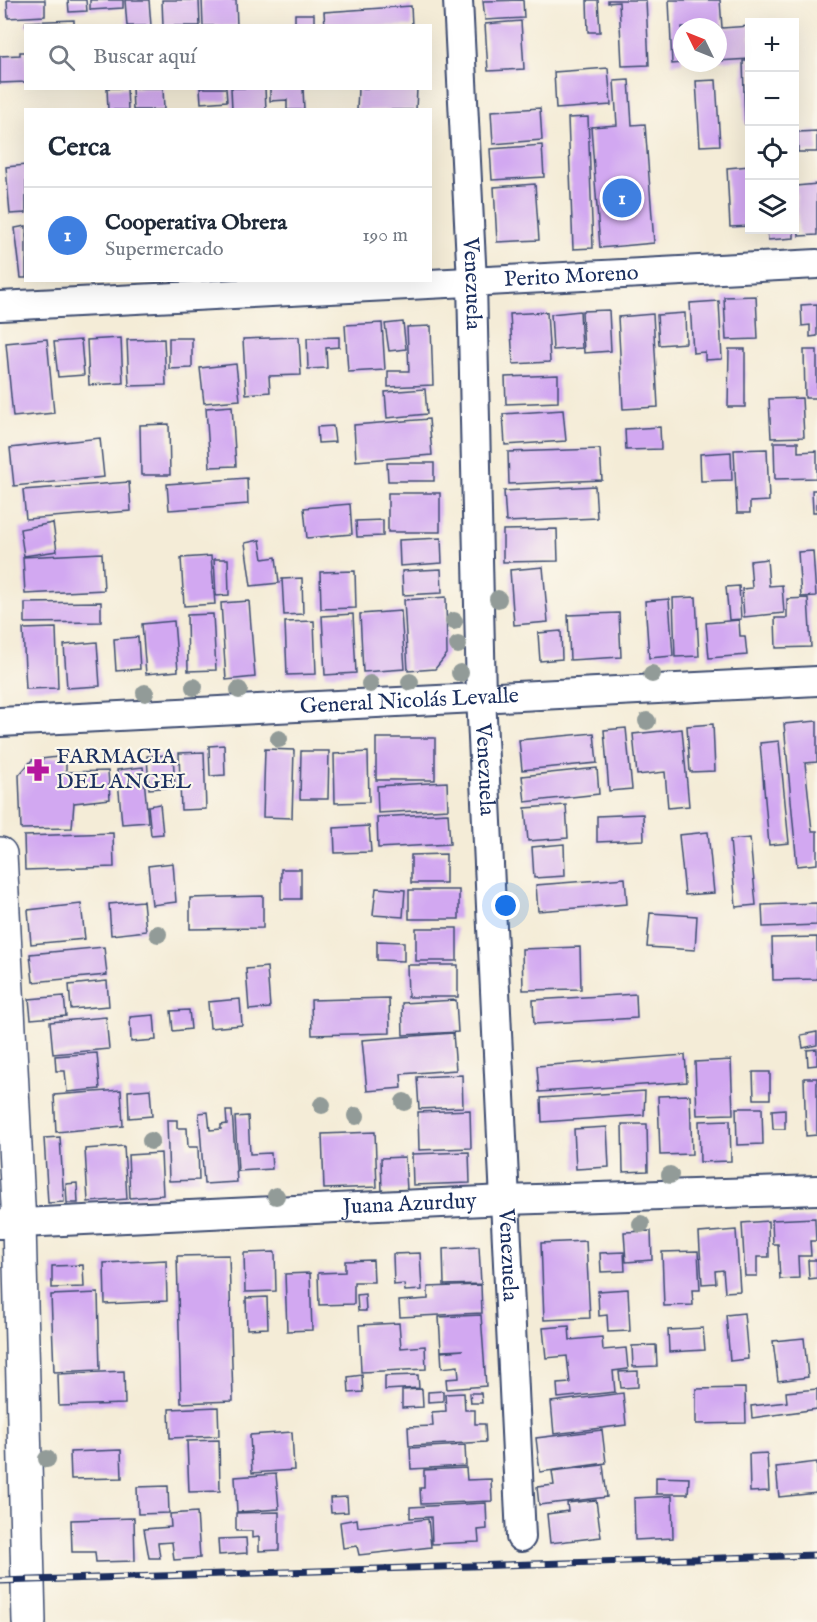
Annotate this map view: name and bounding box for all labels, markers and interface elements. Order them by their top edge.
north arrow [673,18,727,72]
map controls [745,18,799,234]
button: + [745,18,799,72]
search box [24,24,432,90]
icon: search [45,41,78,74]
text: Buscar aquí [93,43,196,71]
button: − [745,72,799,126]
button: locate [745,126,799,180]
text: Cerca [48,131,110,164]
pin: 1 [602,176,642,220]
button: layers [745,180,799,234]
text: Cooperativa Obrera [105,209,287,237]
text: 1 [64,223,71,248]
text: 190 m [362,223,408,248]
street label: Venezuela [456,236,487,331]
text: Supermercado [105,237,224,262]
street label: Perito Moreno [503,259,639,294]
street label: General Nicolás Levalle [299,682,520,721]
street label: Venezuela [468,722,501,817]
place label: FARMACIA DEL ANGEL [56,743,191,796]
pharmacy icon: FARMACIA DEL ANGEL [25,757,51,783]
your location [491,891,520,920]
street label: Juana Azurduy [339,1187,477,1222]
street label: Venezuela [491,1207,524,1302]

